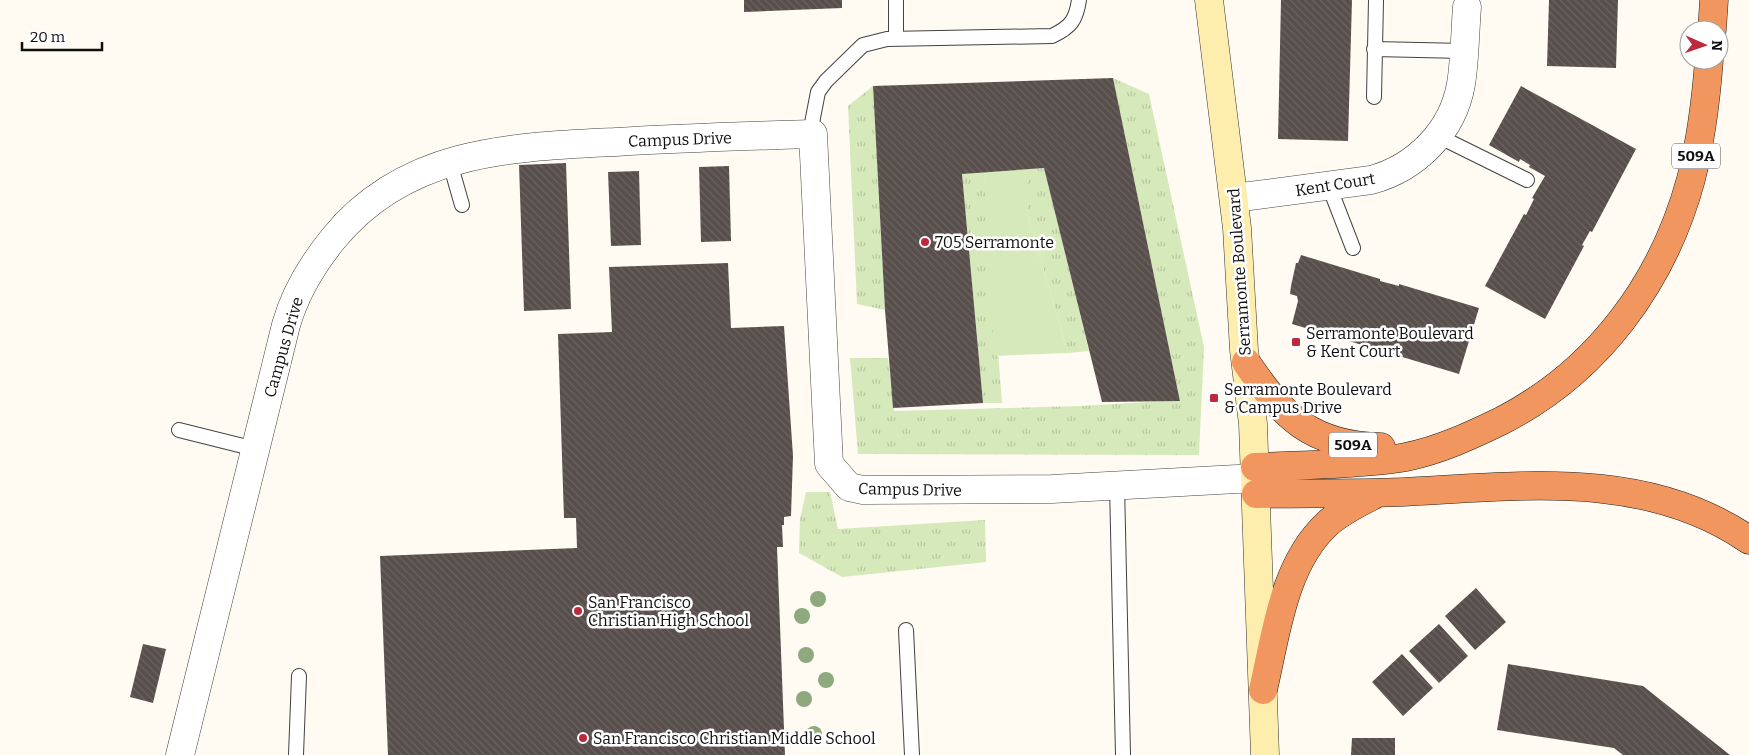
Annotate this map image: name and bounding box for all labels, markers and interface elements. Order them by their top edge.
scale bar [22,20,102,52]
north arrow [1679,20,1729,70]
text: 20 m [30,28,66,46]
text: N [1708,40,1725,51]
street label: Campus Drive [628,128,732,151]
road number: 509A [1672,144,1720,168]
street label: Kent Court [1294,169,1376,200]
street label: Serramonte Boulevard [1224,187,1255,356]
place label: 705 Serramonte [935,233,1054,252]
marker: 705 Serramonte [919,236,931,248]
street label: Campus Drive [260,295,307,400]
place label: Serramonte Boulevard & Kent Court [1306,324,1474,361]
marker: Serramonte Boulevard & Kent Court [1290,336,1302,348]
place label: Serramonte Boulevard & Campus Drive [1224,380,1392,417]
marker: Serramonte Boulevard & Campus Drive [1208,392,1220,404]
road number: 509A [1329,432,1377,458]
street label: Campus Drive [858,479,962,500]
place label: San Francisco Christian High School [588,593,750,630]
marker: San Francisco Christian High School [572,605,584,617]
place label: San Francisco Christian Middle School [593,729,876,748]
marker: San Francisco Christian Middle School [577,732,589,744]

